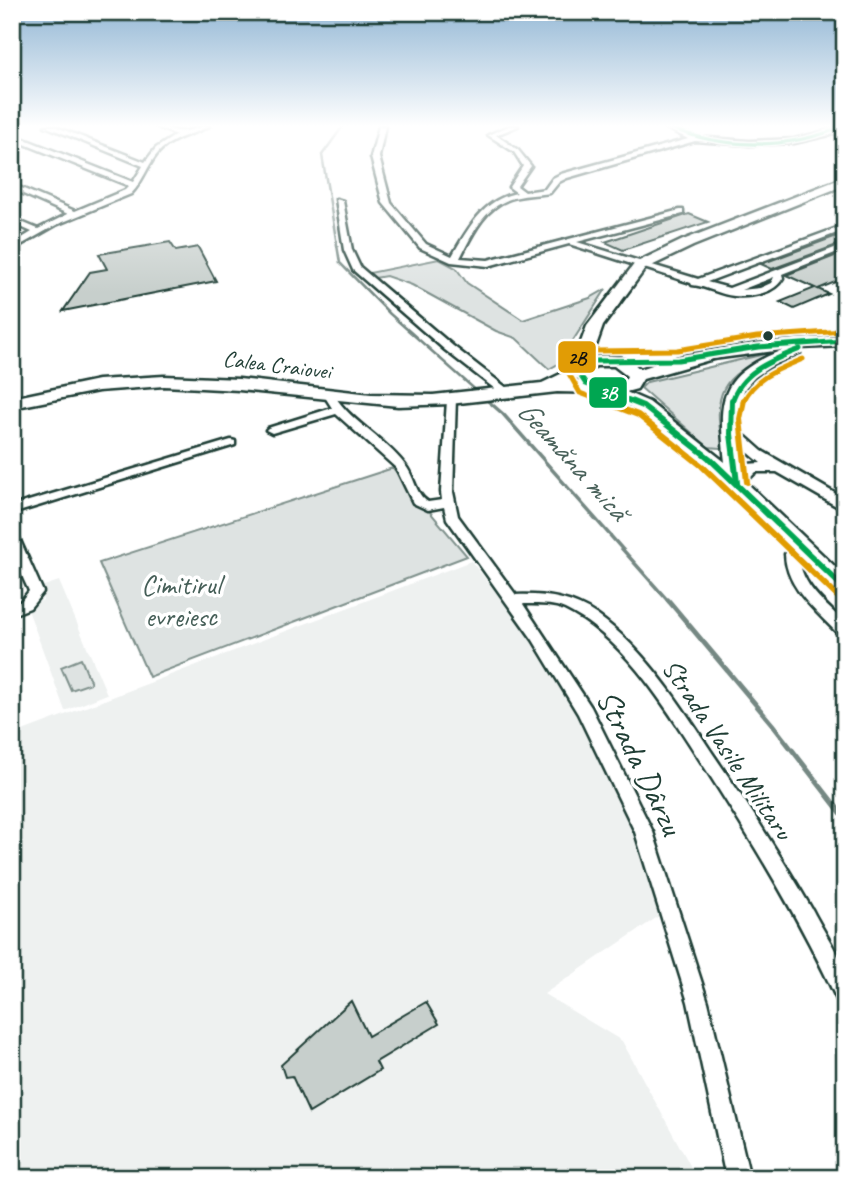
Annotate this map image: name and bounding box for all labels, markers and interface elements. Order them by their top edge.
unlabelled marker [761,329,775,343]
line badge: 2B [557,340,597,374]
street label: Calea Craiovei [221,344,335,386]
text: 2B [568,346,588,370]
line badge: 3B [588,376,628,409]
text: 3B [599,381,619,405]
water label: Geamăna mică [509,392,641,533]
park label: Cimitirul evreiesc [141,567,226,634]
street label: Strada Vasile Militaru [655,652,802,848]
street label: Strada Dârzu [587,683,694,843]

